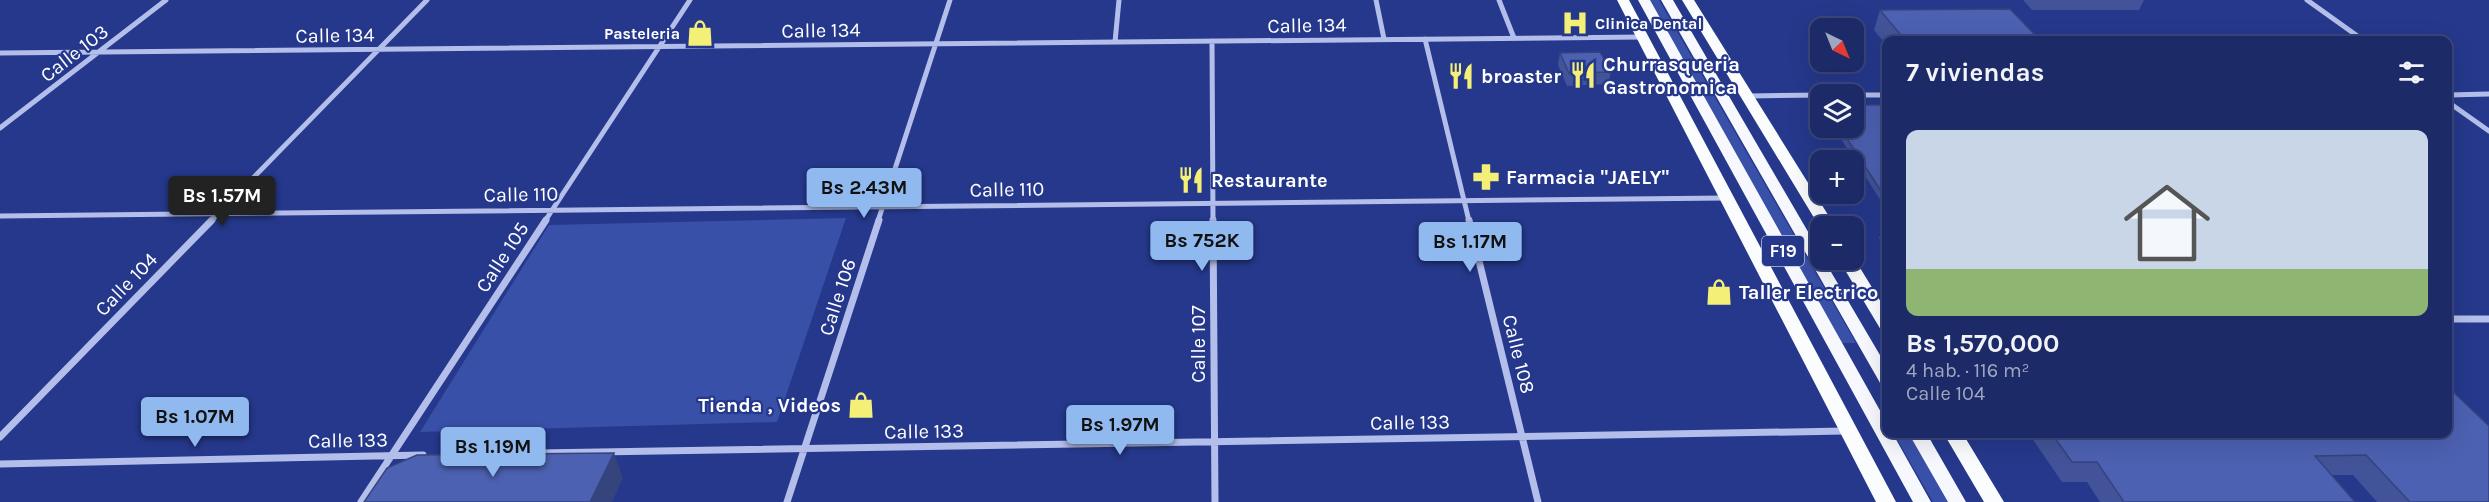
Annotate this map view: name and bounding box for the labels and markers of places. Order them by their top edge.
hospital icon: Clinica Dental [1560,8,1590,38]
place label: Clinica Dental [1595,14,1702,33]
shop icon: Pasteleria [685,18,715,48]
place label: Pasteleria [604,24,680,43]
place label: Churrasqueria Gastronomica [1603,53,1740,99]
restaurant icon: Churrasqueria Gastronomica [1568,60,1598,90]
restaurant icon: broaster [1446,61,1476,91]
place label: broaster [1481,65,1561,88]
pharmacy icon: Farmacia "JAELY" [1471,162,1501,192]
restaurant icon: Restaurante [1176,165,1206,195]
place label: Farmacia "JAELY" [1506,166,1669,189]
pin: Bs 2.43M [802,168,926,219]
place label: Restaurante [1211,169,1328,192]
pin: Bs 1.57M [160,176,284,227]
pin: Bs 752K [1147,221,1257,272]
pin: Bs 1.17M [1408,222,1532,273]
shop icon: Taller Electrico [1704,277,1734,307]
place label: Taller Electrico [1739,281,1878,304]
shop icon: Tienda , Videos [846,390,876,420]
place label: Tienda , Videos [698,394,841,417]
pin: Bs 1.07M [133,397,257,448]
pin: Bs 1.97M [1058,405,1182,456]
pin: Bs 1.19M [431,427,555,478]

